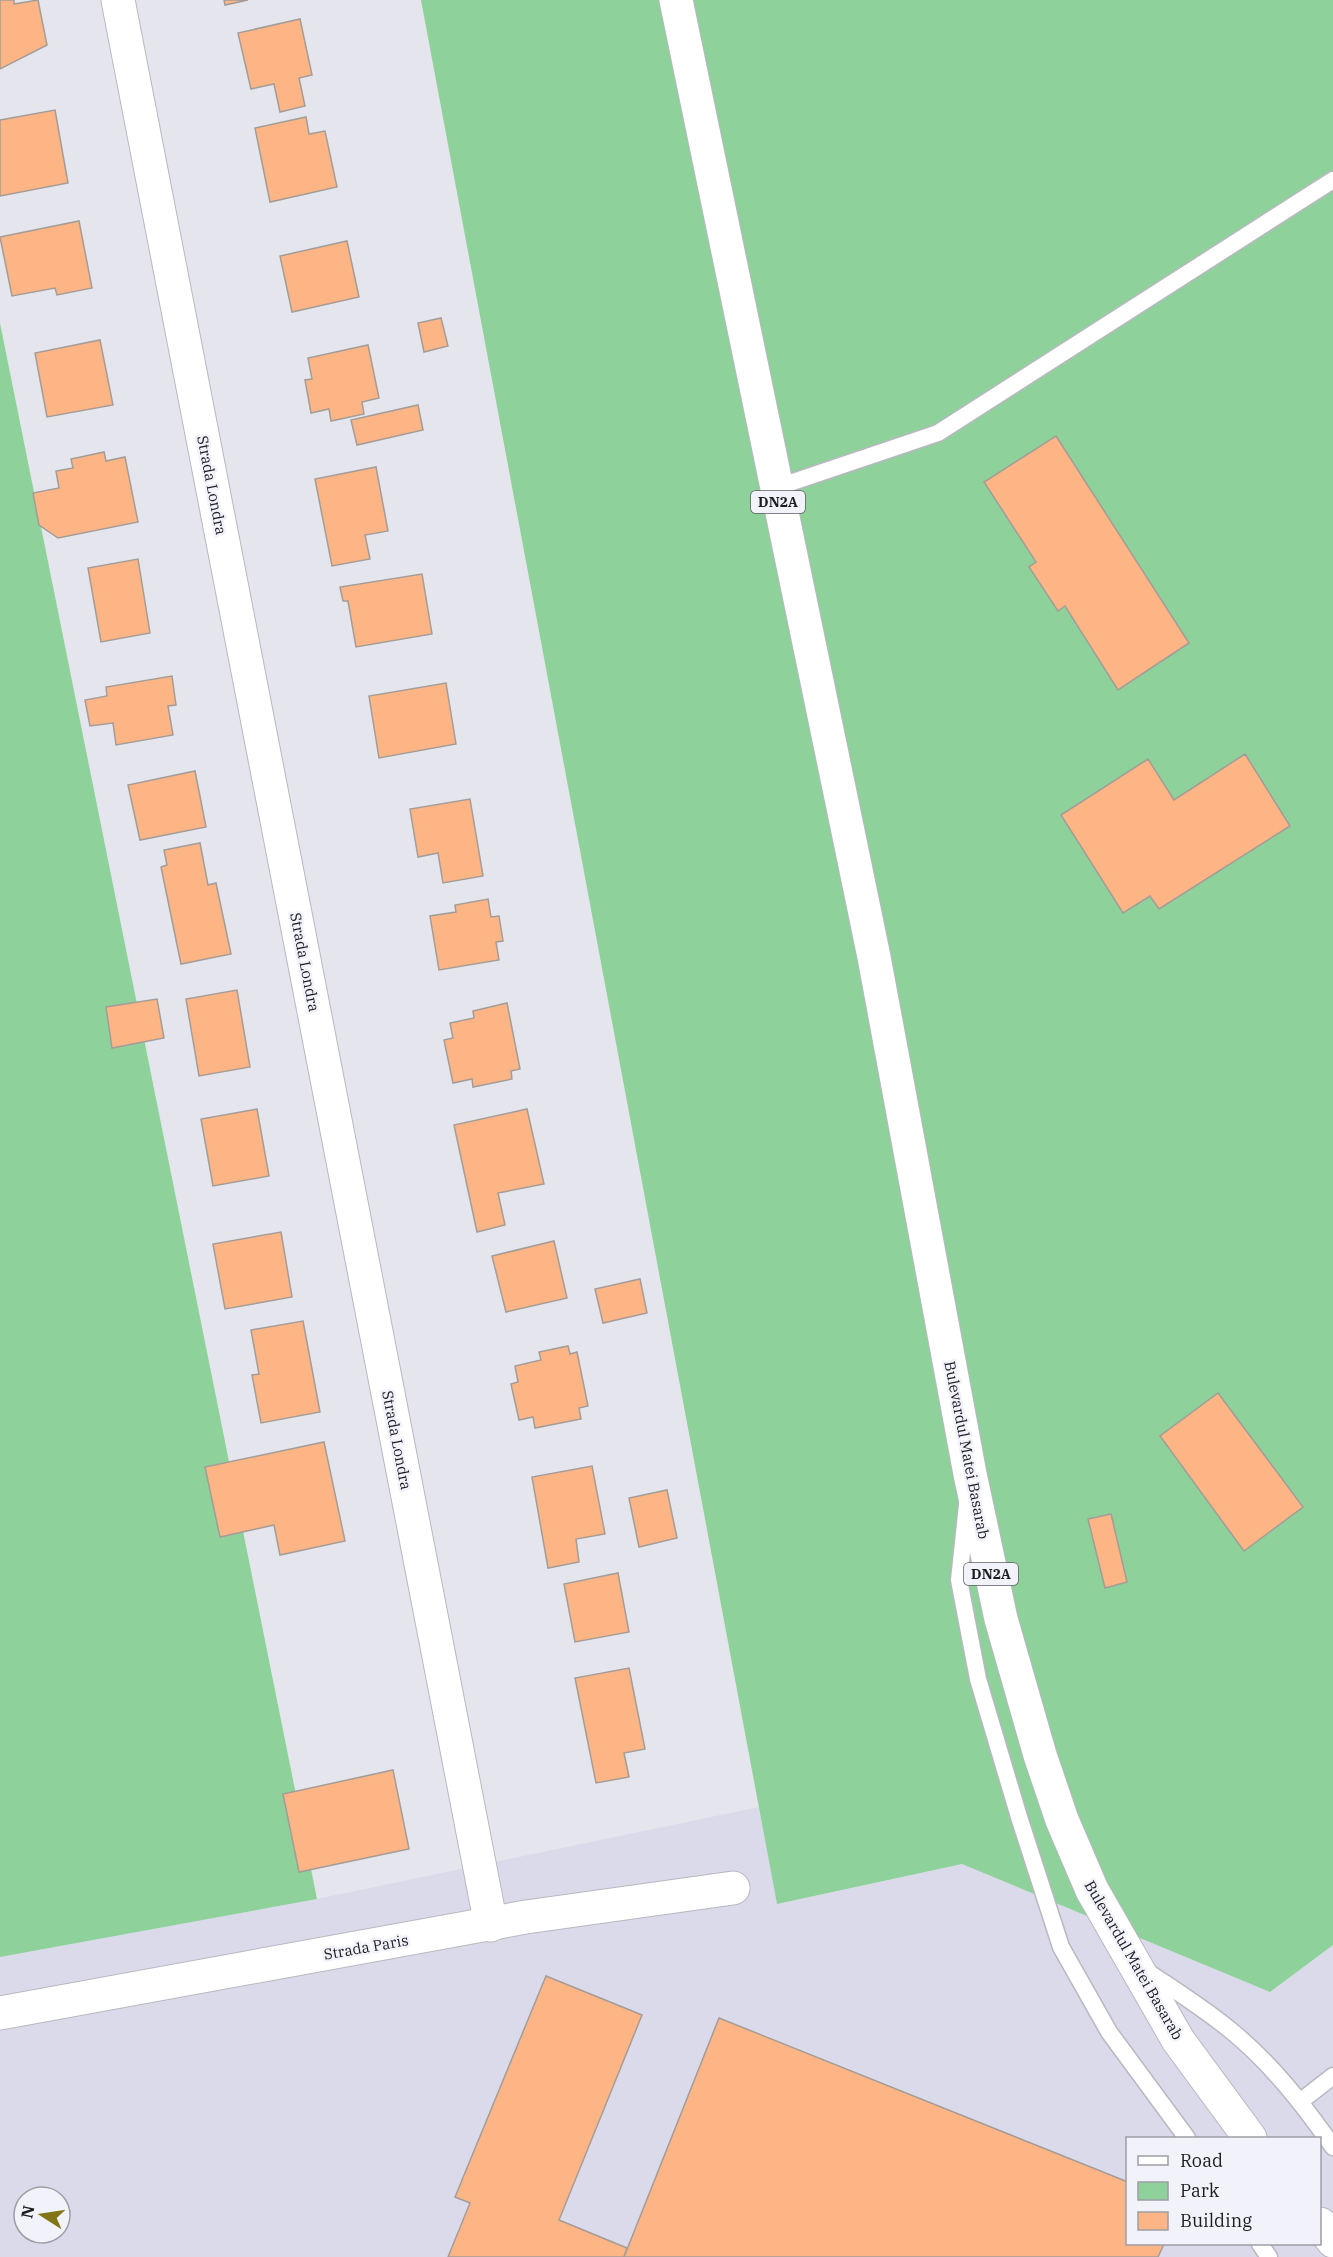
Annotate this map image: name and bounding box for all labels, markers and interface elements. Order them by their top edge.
street label: Strada Londra [193,434,231,536]
road number: DN2A [751,491,805,513]
street label: Strada Londra [286,911,324,1013]
street label: Bulevardul Matei Basarab [940,1359,994,1541]
street label: Strada Londra [378,1389,416,1491]
road number: DN2A [964,1563,1018,1585]
street label: Bulevardul Matei Basarab [1081,1877,1187,2043]
street label: Strada Paris [322,1930,410,1964]
legend [1126,2137,1321,2245]
text: Road [1180,2149,1223,2172]
text: Park [1180,2179,1220,2202]
north arrow [12,2185,72,2245]
text: N [16,2204,38,2220]
text: Building [1180,2209,1252,2232]

